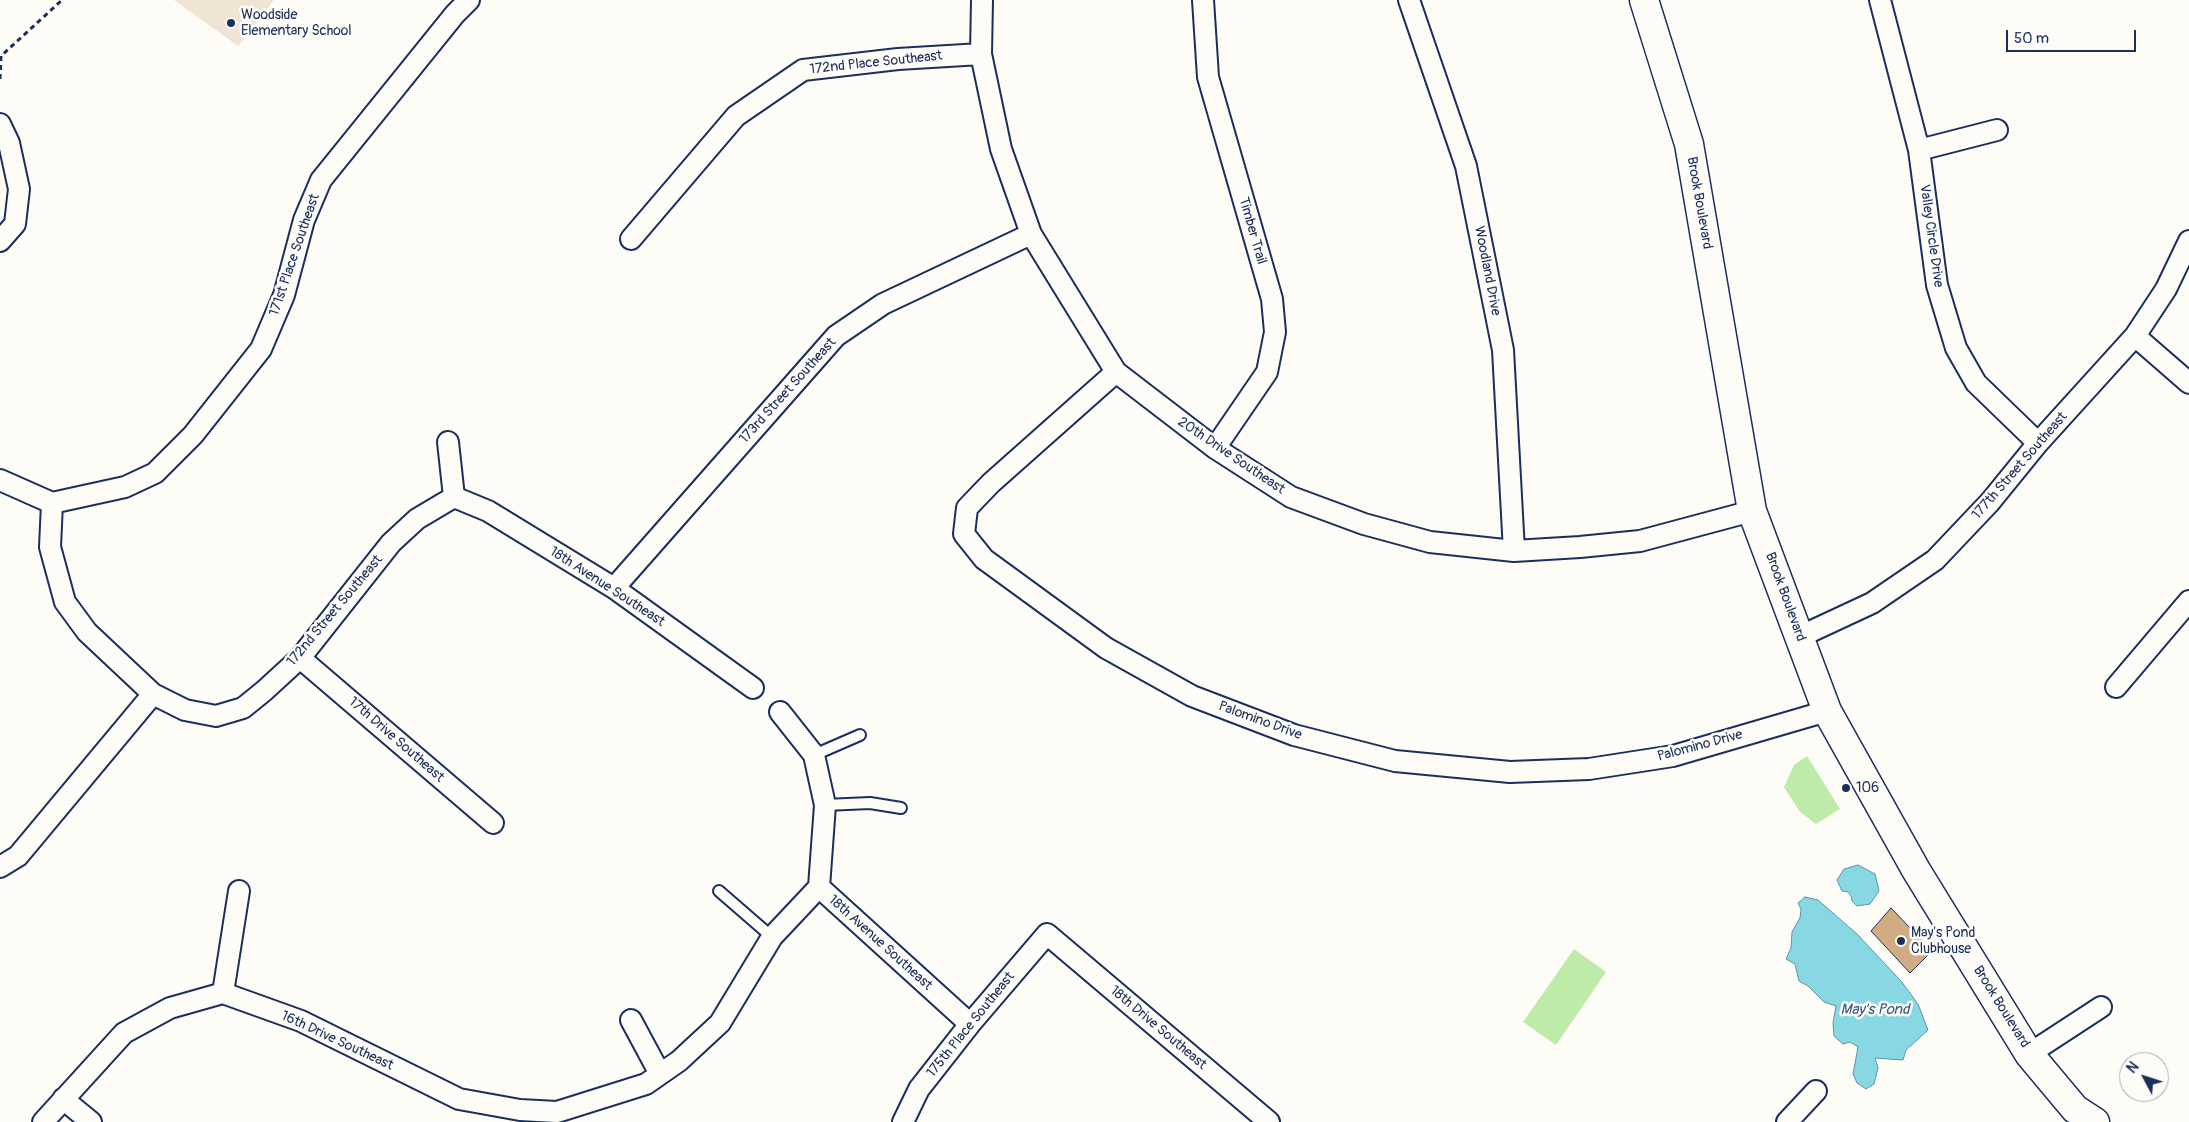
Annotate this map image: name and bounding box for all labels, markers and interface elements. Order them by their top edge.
place label: Woodside Elementary School [241,7,352,40]
marker: Woodside Elementary School [225,17,237,29]
scale bar [2009,20,2139,52]
text: 50 m [2014,29,2049,48]
street label: 172nd Place Southeast [809,48,943,78]
street label: Brook Boulevard [1683,155,1715,251]
street label: Valley Circle Drive [1915,183,1947,289]
street label: 171st Place Southeast [266,192,324,318]
street label: Timber Trail [1234,196,1270,266]
street label: Woodland Drive [1470,225,1504,317]
street label: 173rd Street Southeast [736,335,840,447]
street label: 177th Street Southeast [1969,409,2071,523]
street label: 20th Drive Southeast [1174,414,1288,498]
street label: 18th Avenue Southeast [546,543,668,631]
street label: Brook Boulevard [1761,550,1809,644]
street label: 172nd Street Southeast [284,552,386,670]
street label: 17th Drive Southeast [345,694,447,786]
street label: Palomino Drive [1216,698,1304,744]
street label: Palomino Drive [1656,727,1744,765]
place label: 106 [1856,780,1879,796]
marker: 106 [1840,782,1852,794]
street label: 18th Avenue Southeast [825,892,935,994]
place label: May's Pond Clubhouse [1911,925,1975,958]
marker: May's Pond Clubhouse [1895,935,1907,947]
street label: Brook Boulevard [1969,963,2033,1051]
street label: 175th Place Southeast [923,969,1019,1081]
street label: 18th Drive Southeast [1106,983,1210,1073]
water label: May's Pond [1841,1001,1909,1019]
street label: 16th Drive Southeast [278,1008,396,1074]
north arrow [2119,1052,2169,1102]
text: N [2123,1059,2142,1077]

